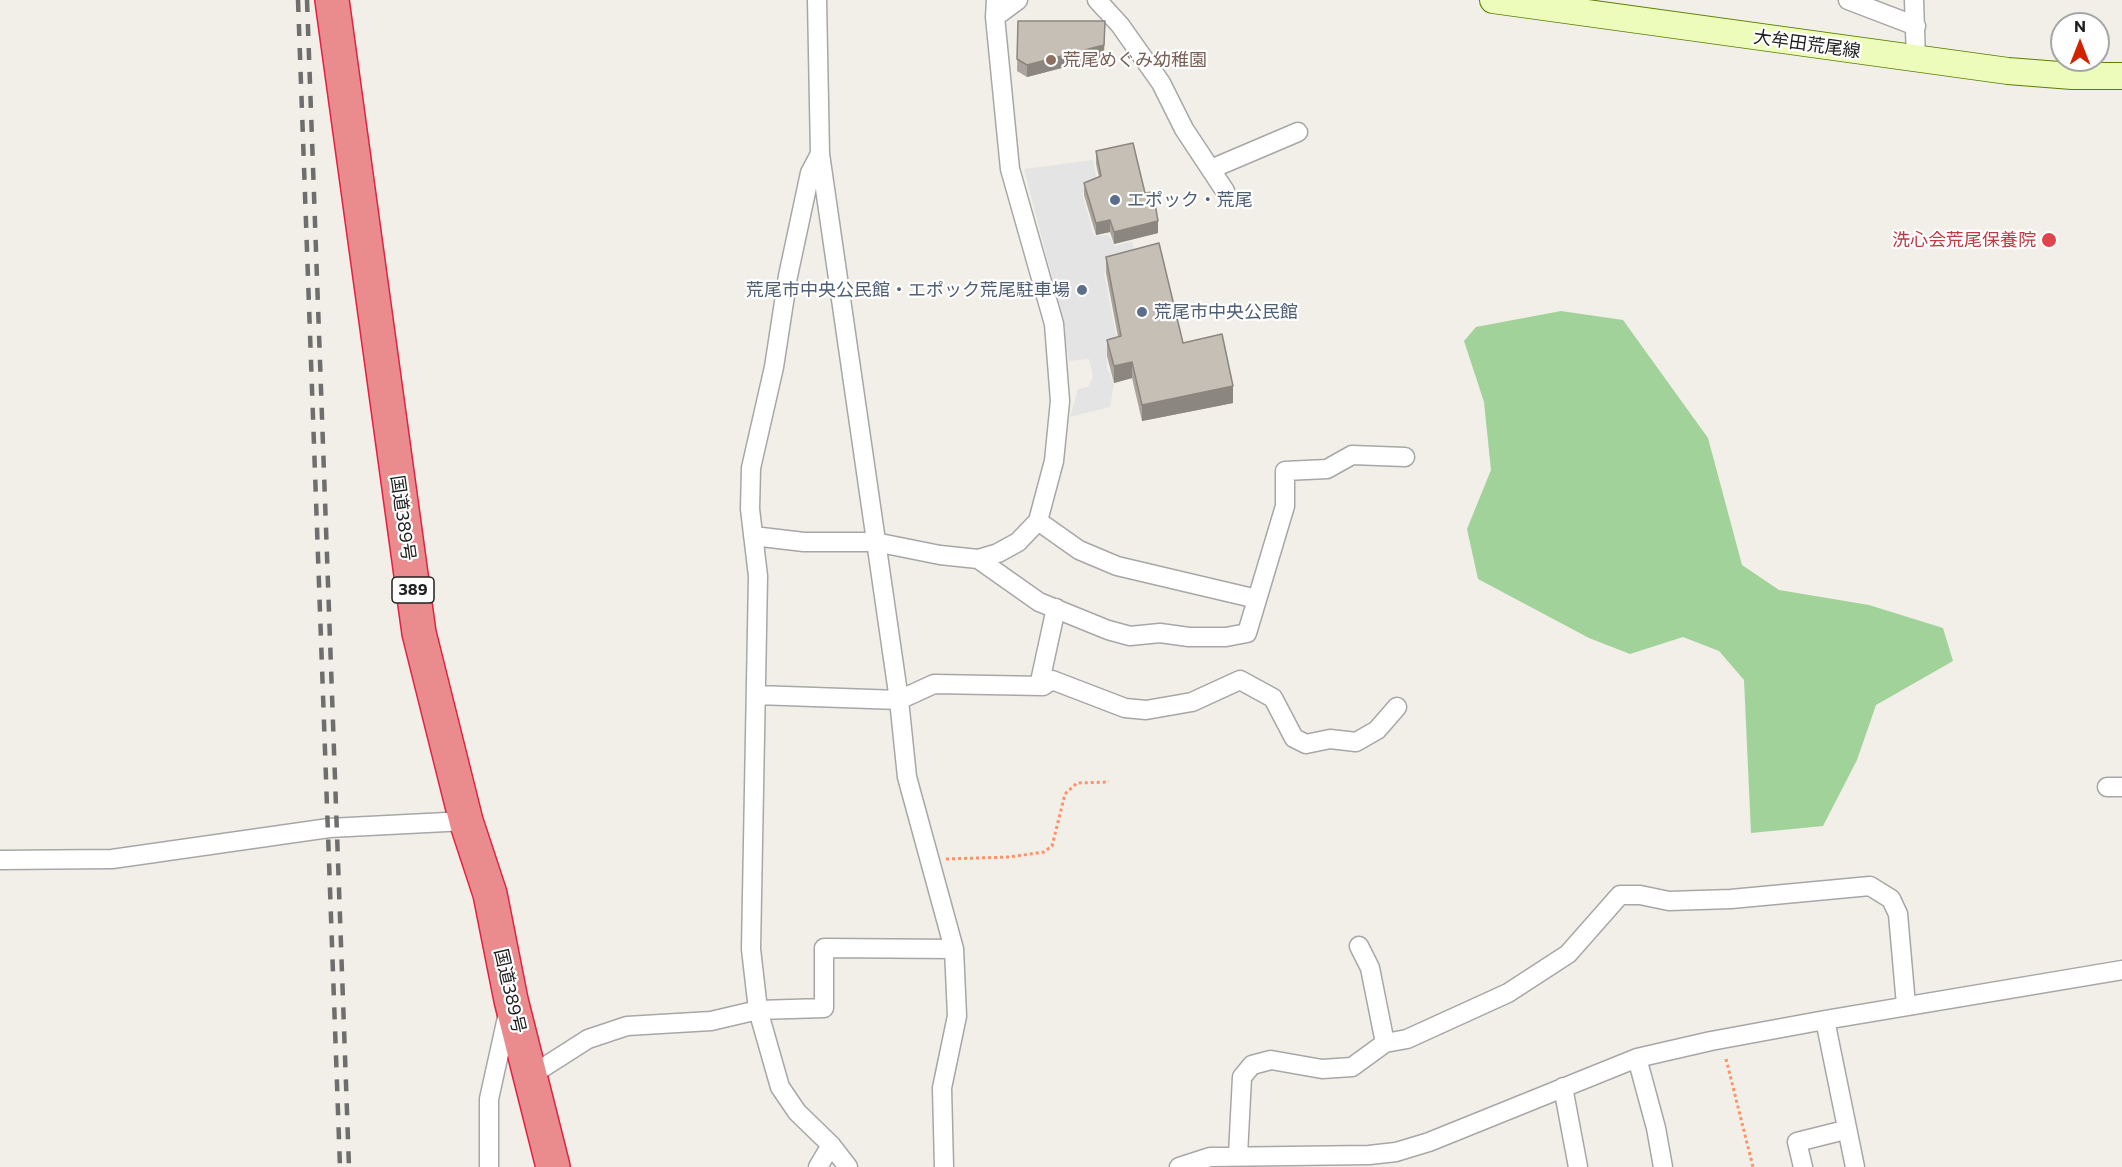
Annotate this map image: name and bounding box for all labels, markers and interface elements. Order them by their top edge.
north arrow [2050,12,2110,72]
text: N [2074,16,2086,35]
street label: 大牟田荒尾線 [1752,26,1862,62]
place label: 荒尾めぐみ幼稚園 [1063,49,1207,71]
marker: 荒尾めぐみ幼稚園 [1044,53,1058,67]
place label: エポック・荒尾 [1127,189,1253,211]
marker: エポック・荒尾 [1108,193,1122,207]
place label: 洗心会荒尾保養院 [1892,229,2036,251]
marker: 洗心会荒尾保養院 [2040,231,2058,249]
place label: 荒尾市中央公民館・エポック荒尾駐車場 [746,279,1070,301]
marker: 荒尾市中央公民館・エポック荒尾駐車場 [1075,283,1089,297]
place label: 荒尾市中央公民館 [1154,301,1298,323]
marker: 荒尾市中央公民館 [1135,305,1149,319]
street label: 国道389号 [386,474,420,562]
road number: 389 [392,577,434,603]
street label: 国道389号 [490,947,530,1035]

